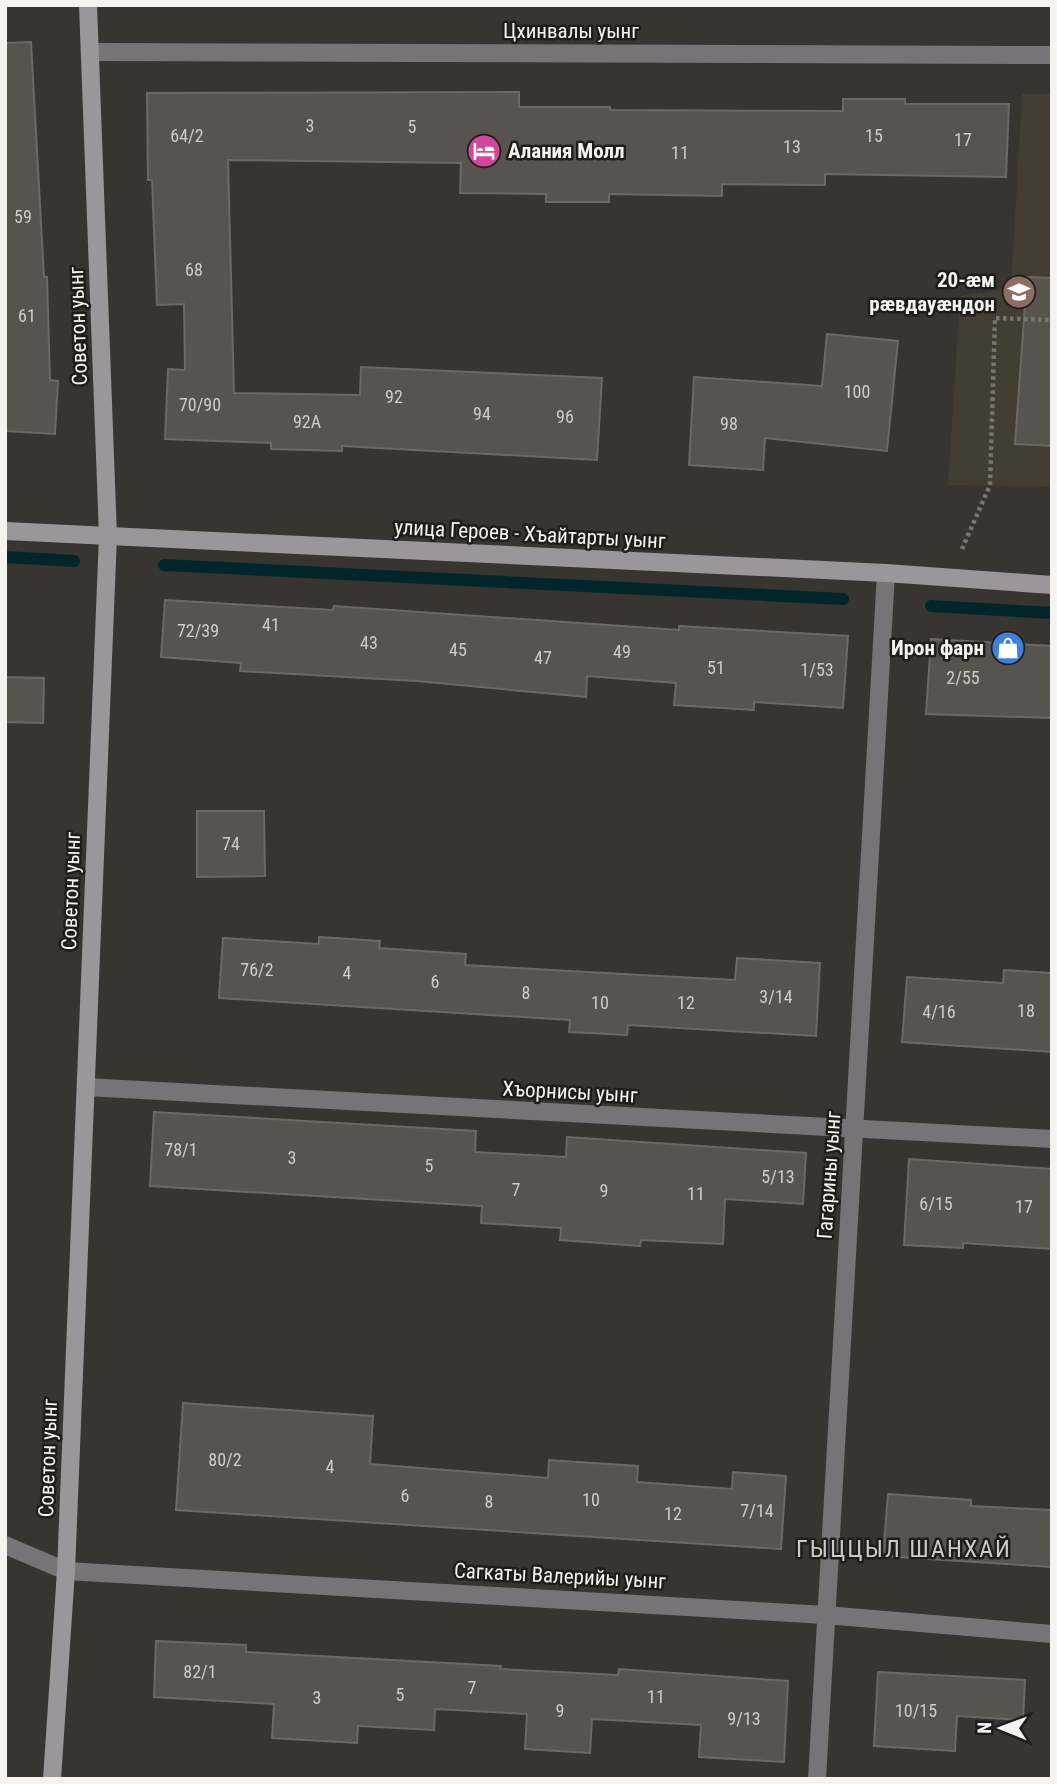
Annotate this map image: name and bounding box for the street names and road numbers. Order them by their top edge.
street label: Цхинвалы уынг [503,19,639,43]
street label: Советон уынг [64,266,92,386]
street label: улица Героев - Хъайтарты уынг [394,515,666,553]
street label: Советон уынг [57,831,85,951]
street label: Хъорнисы уынг [502,1076,638,1108]
street label: Гагарины уынг [813,1110,845,1240]
street label: Советон уынг [34,1398,62,1518]
street label: Сагкаты Валерийы уынг [453,1558,667,1594]

